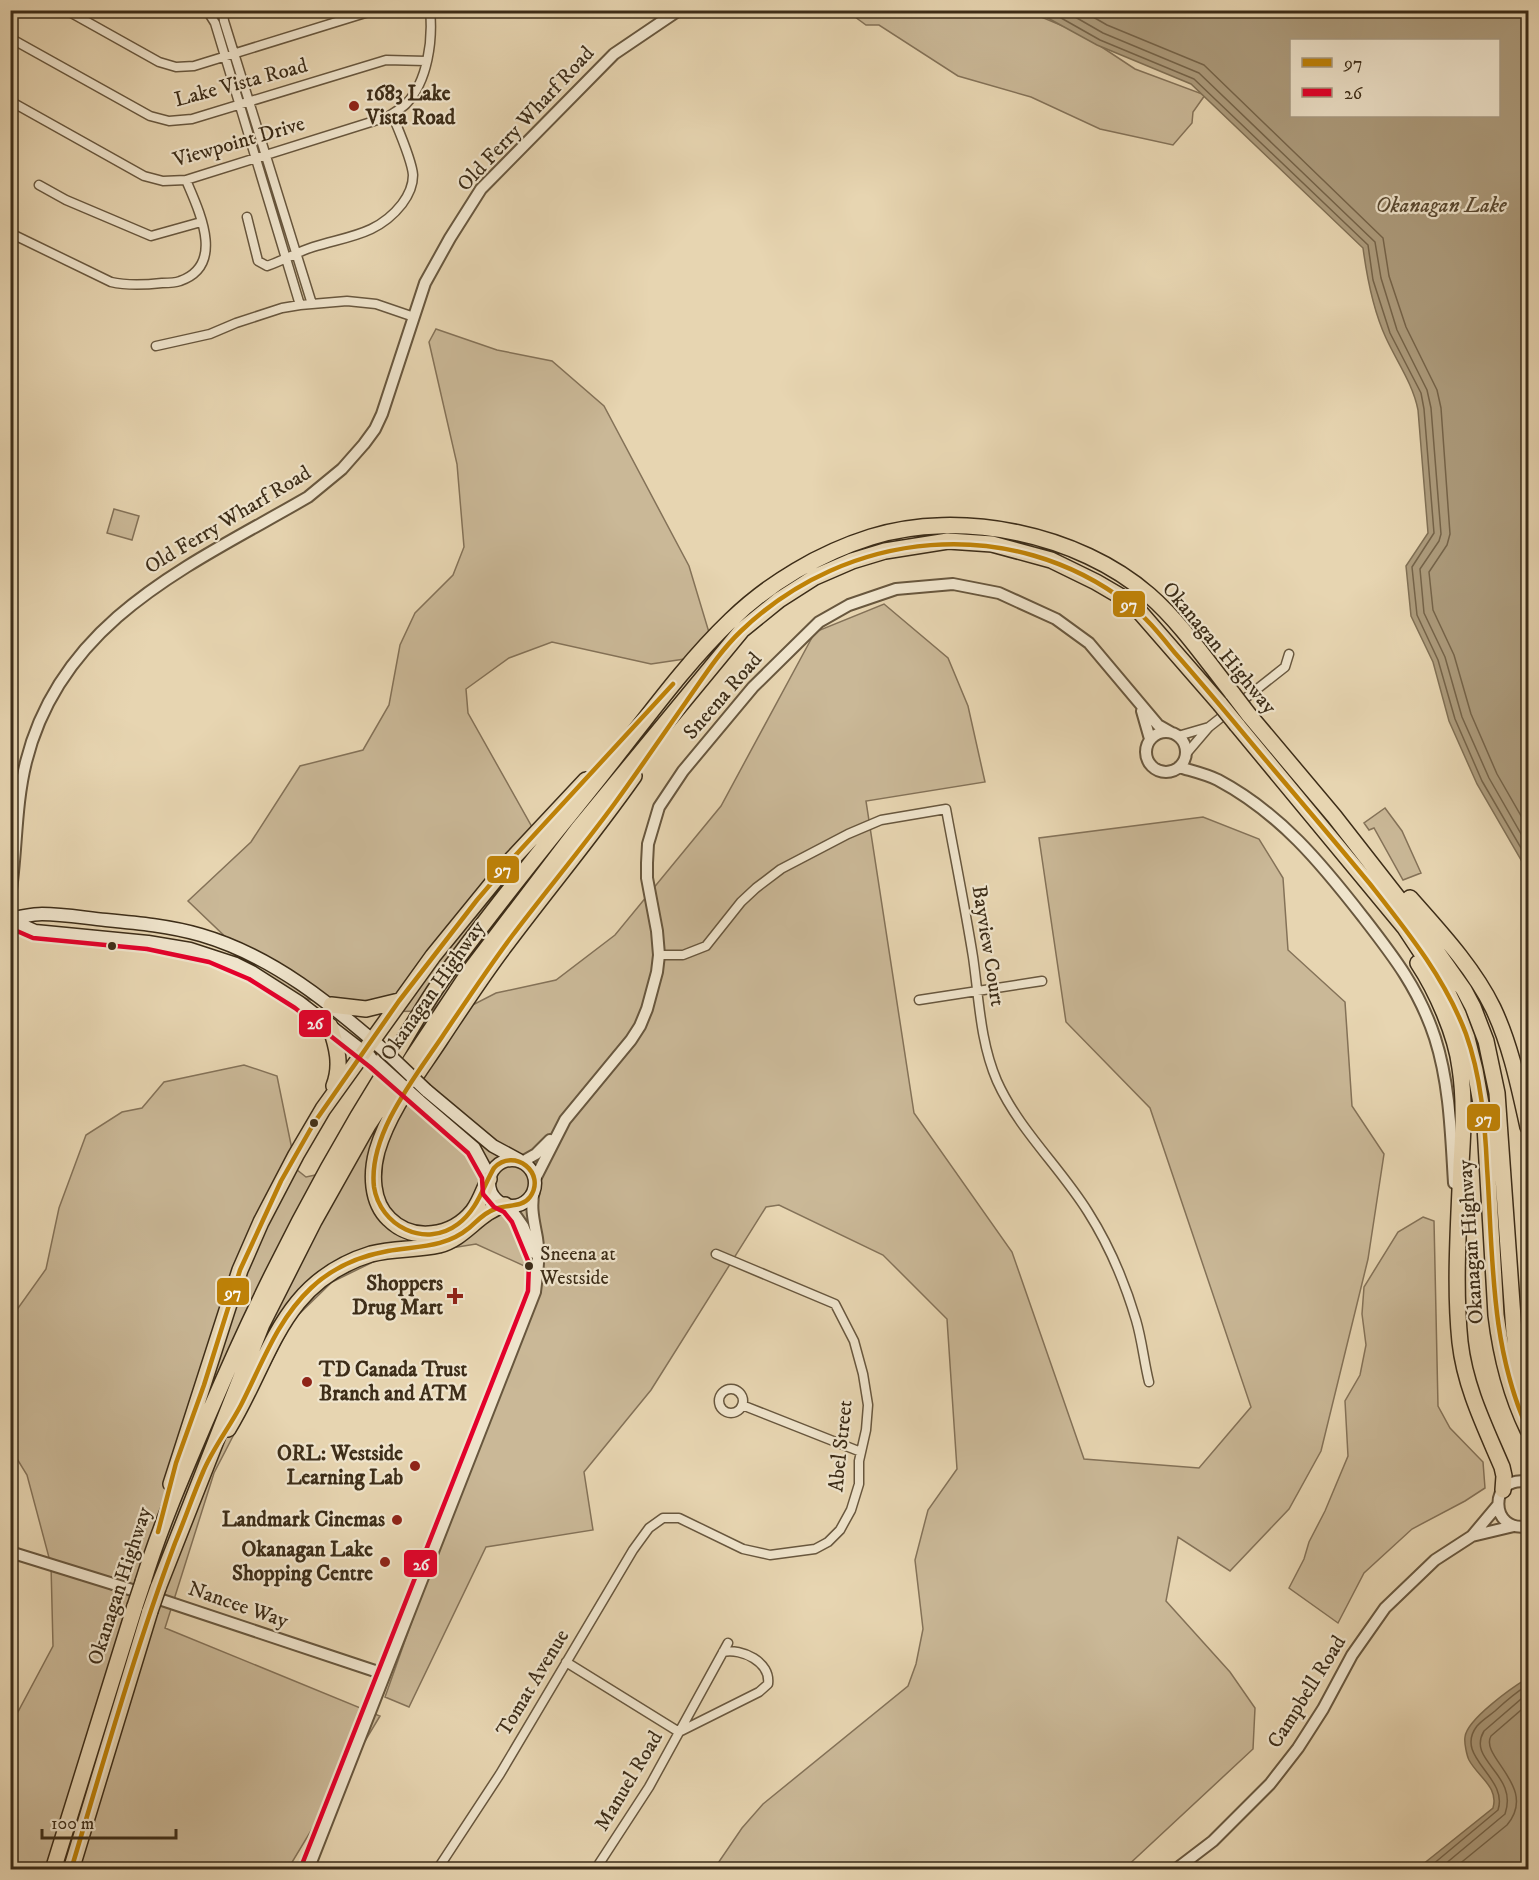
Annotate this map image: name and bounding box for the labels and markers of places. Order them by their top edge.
place label: 1683 Lake Vista Road [365,81,456,131]
marker: 1683 Lake Vista Road [347,99,361,113]
unlabelled marker [106,940,118,952]
unlabelled marker [308,1117,320,1129]
place label: Sneena at Westside [539,1242,616,1291]
marker: Sneena at Westside [523,1260,535,1272]
place label: Shoppers Drug Mart [352,1271,443,1321]
marker: Shoppers Drug Mart [448,1289,462,1303]
place label: TD Canada Trust Branch and ATM [318,1357,467,1407]
marker: TD Canada Trust Branch and ATM [300,1375,314,1389]
place label: ORL: Westside Learning Lab [277,1441,403,1491]
marker: ORL: Westside Learning Lab [408,1459,422,1473]
place label: Landmark Cinemas [222,1507,385,1533]
marker: Landmark Cinemas [390,1513,404,1527]
place label: Okanagan Lake Shopping Centre [232,1537,373,1587]
marker: Okanagan Lake Shopping Centre [378,1555,392,1569]

